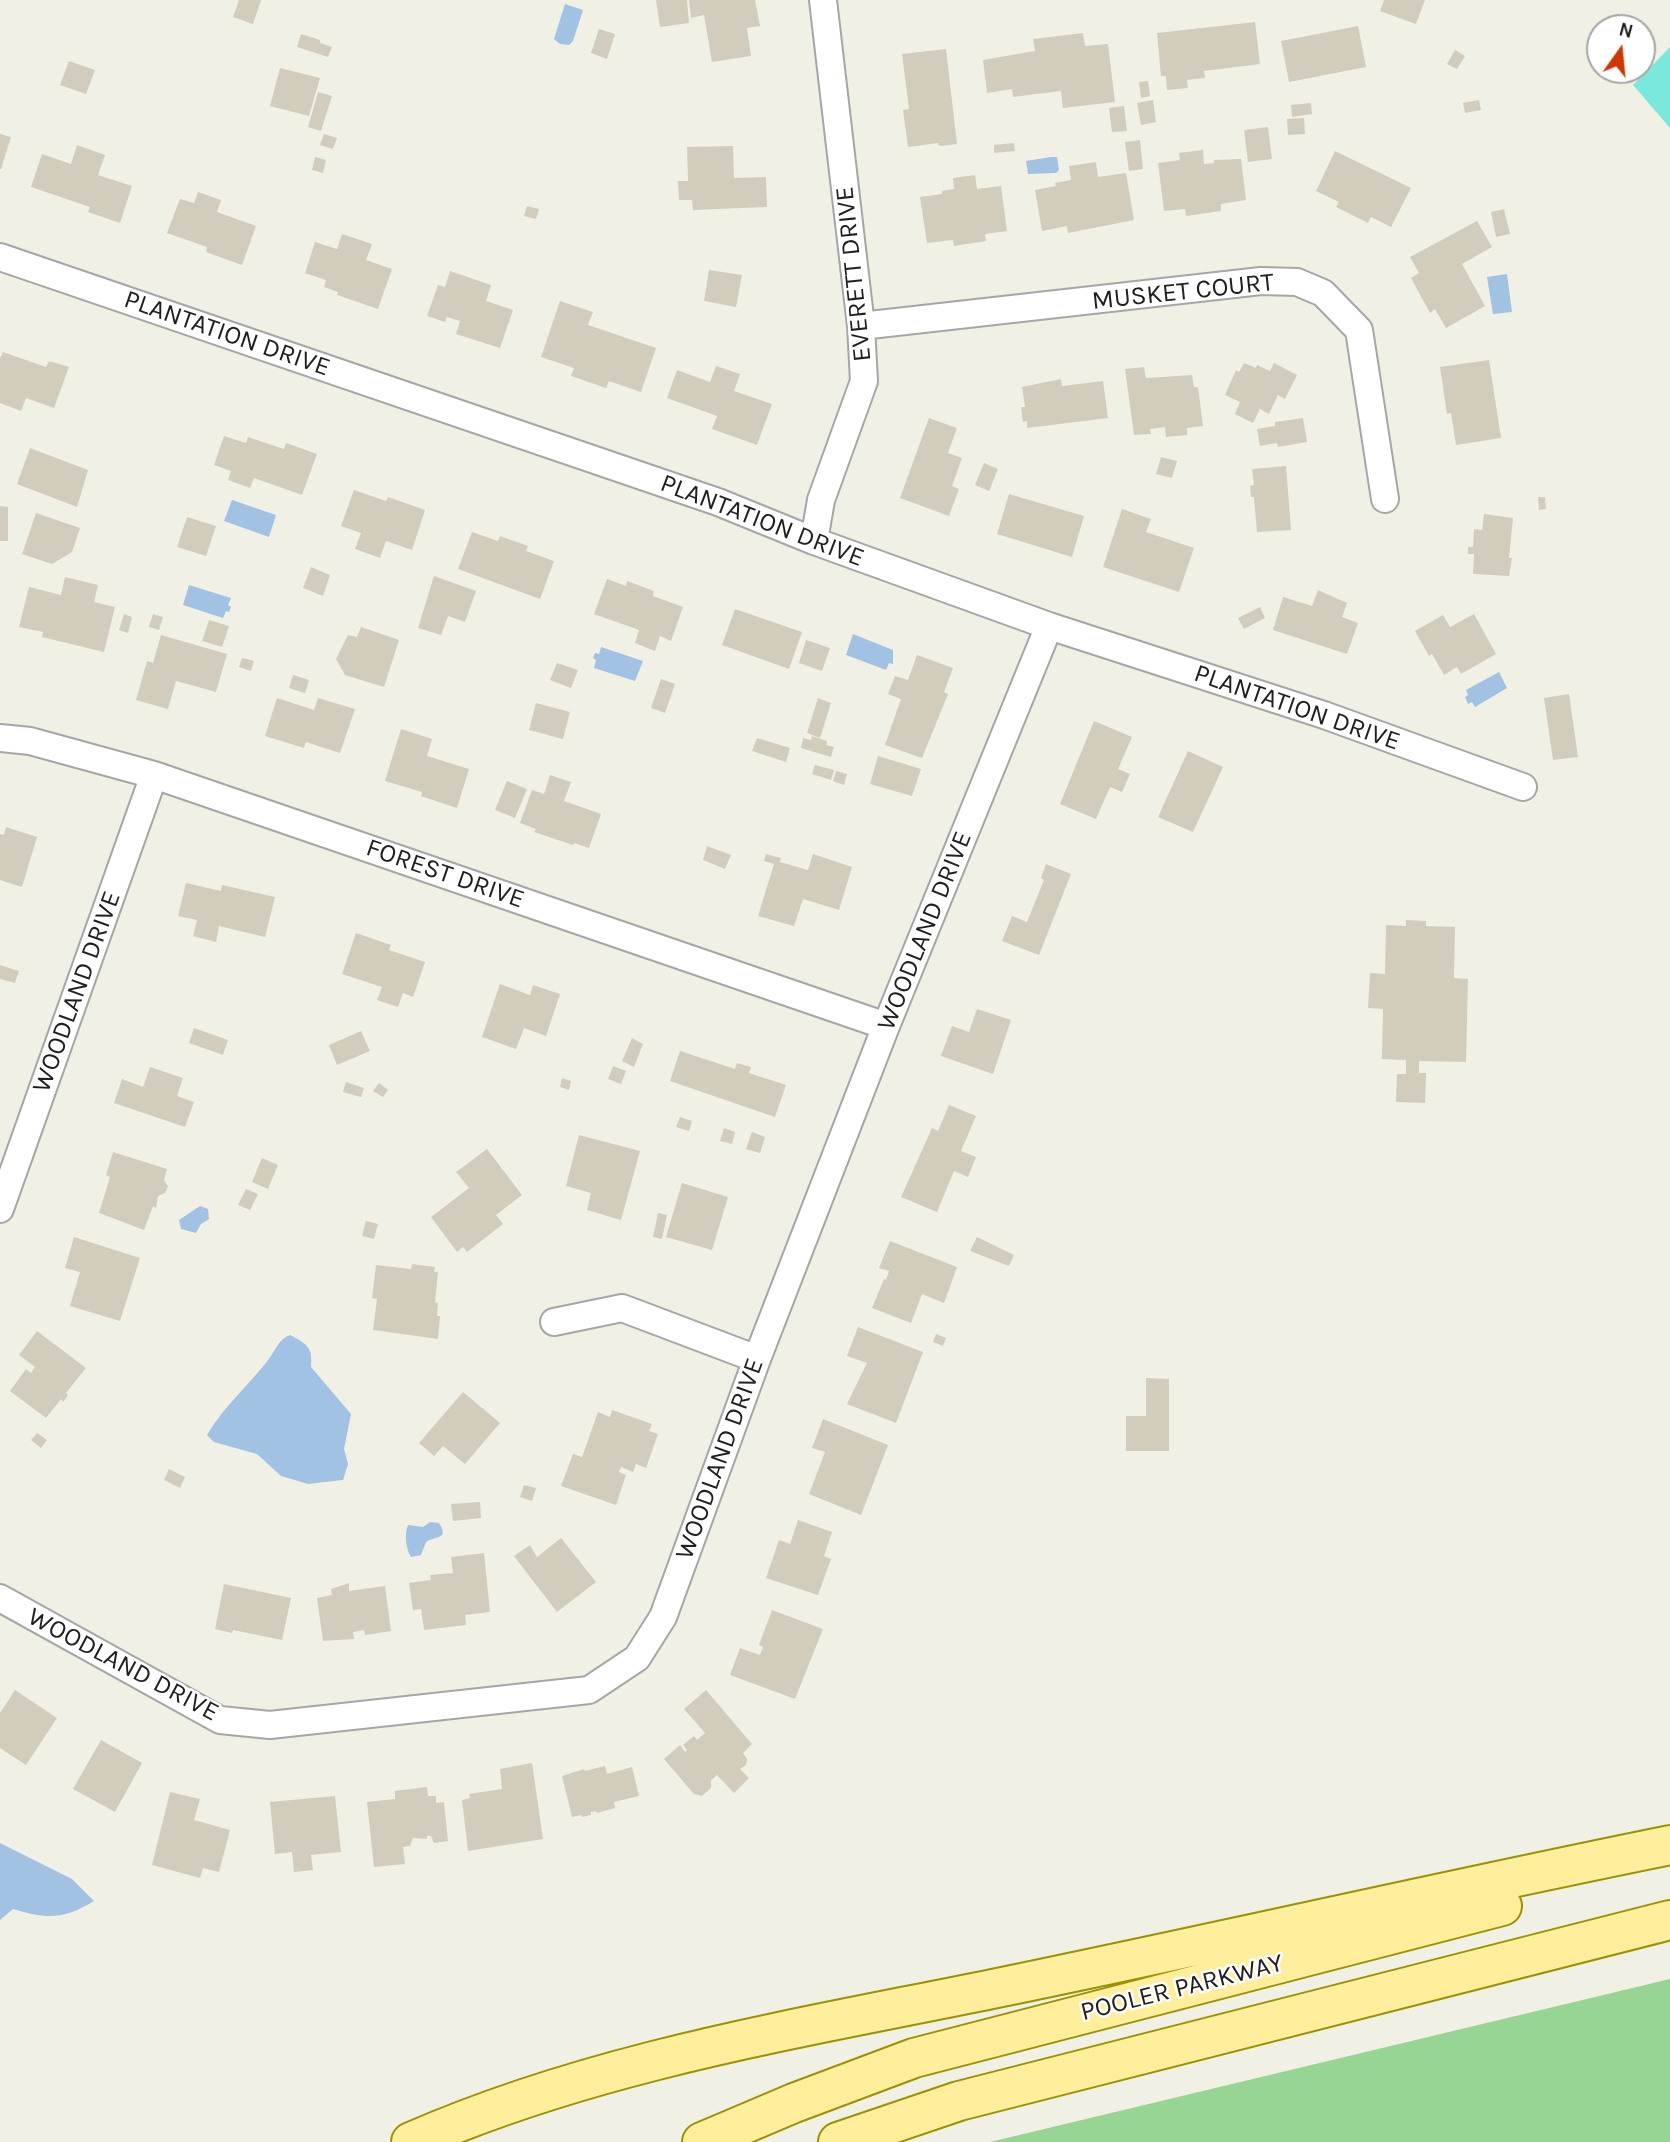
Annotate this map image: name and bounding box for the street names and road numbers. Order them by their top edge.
street label: EVERETT DRIVE [829,185,879,363]
street label: MUSKET COURT [1090,267,1276,317]
street label: PLANTATION DRIVE [120,284,334,384]
street label: PLANTATION DRIVE [656,468,868,574]
street label: PLANTATION DRIVE [1190,658,1404,758]
street label: WOODLAND DRIVE [871,827,979,1035]
street label: FOREST DRIVE [362,832,528,916]
street label: WOODLAND DRIVE [26,887,128,1097]
street label: WOODLAND DRIVE [669,1354,771,1564]
street label: WOODLAND DRIVE [22,1602,224,1728]
street label: POOLER PARKWAY [1077,1948,1287,2028]

